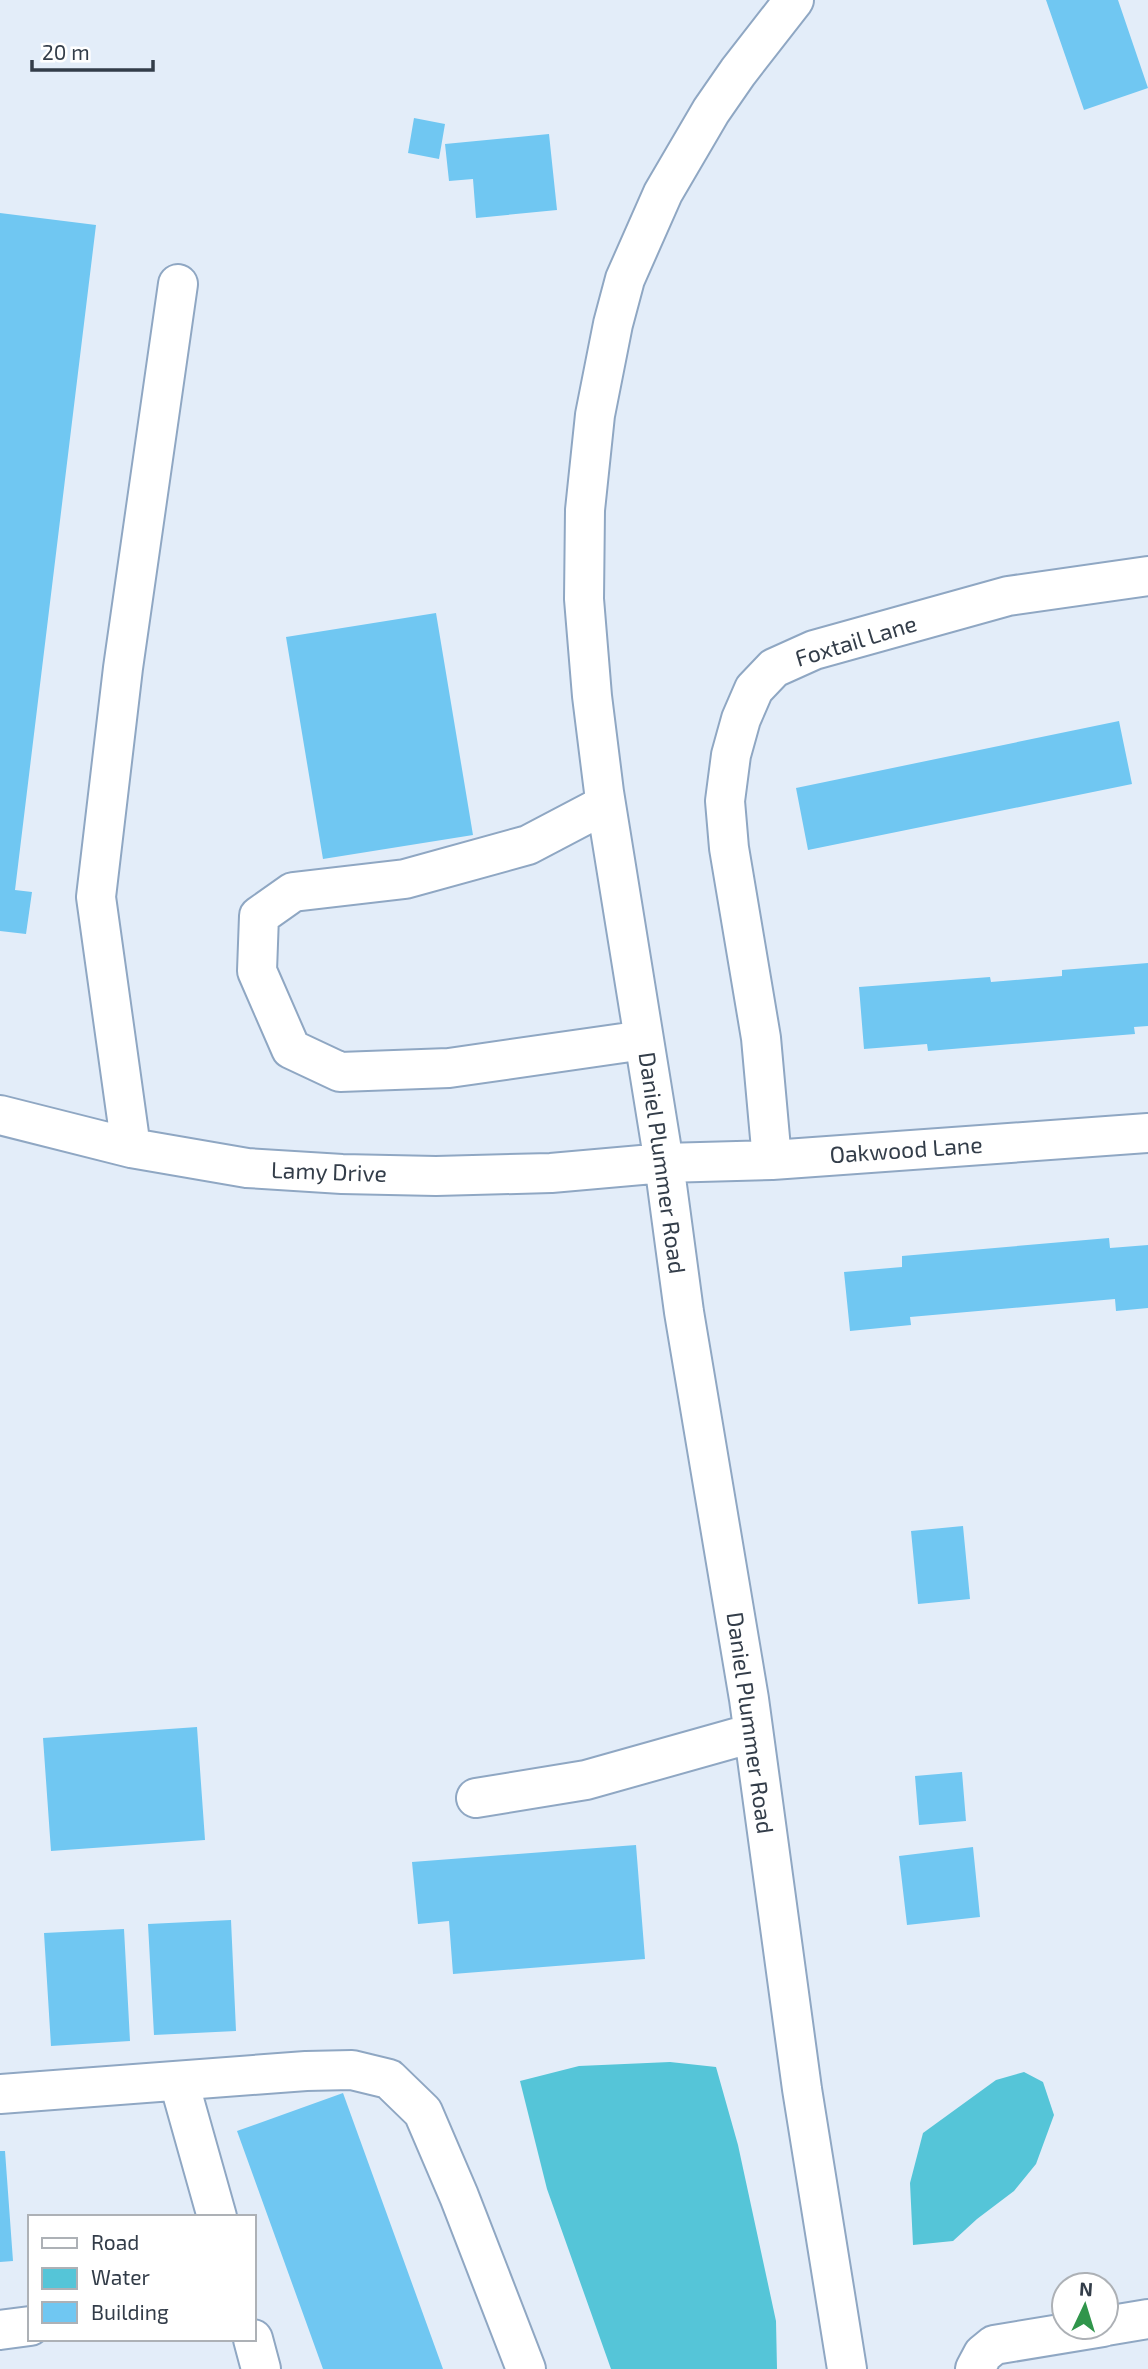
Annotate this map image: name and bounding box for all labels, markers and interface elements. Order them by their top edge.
scale bar [32,28,152,72]
text: 20 m [42,39,90,64]
street label: Foxtail Lane [792,608,920,672]
street label: Daniel Plummer Road [634,1050,692,1276]
street label: Oakwood Lane [829,1130,983,1168]
street label: Lamy Drive [271,1155,387,1187]
street label: Daniel Plummer Road [722,1610,780,1836]
legend [28,2215,256,2341]
text: Road [91,2229,139,2254]
text: Water [91,2264,150,2289]
north arrow [1050,2271,1120,2341]
text: N [1079,2277,1094,2300]
text: Building [91,2299,169,2324]

